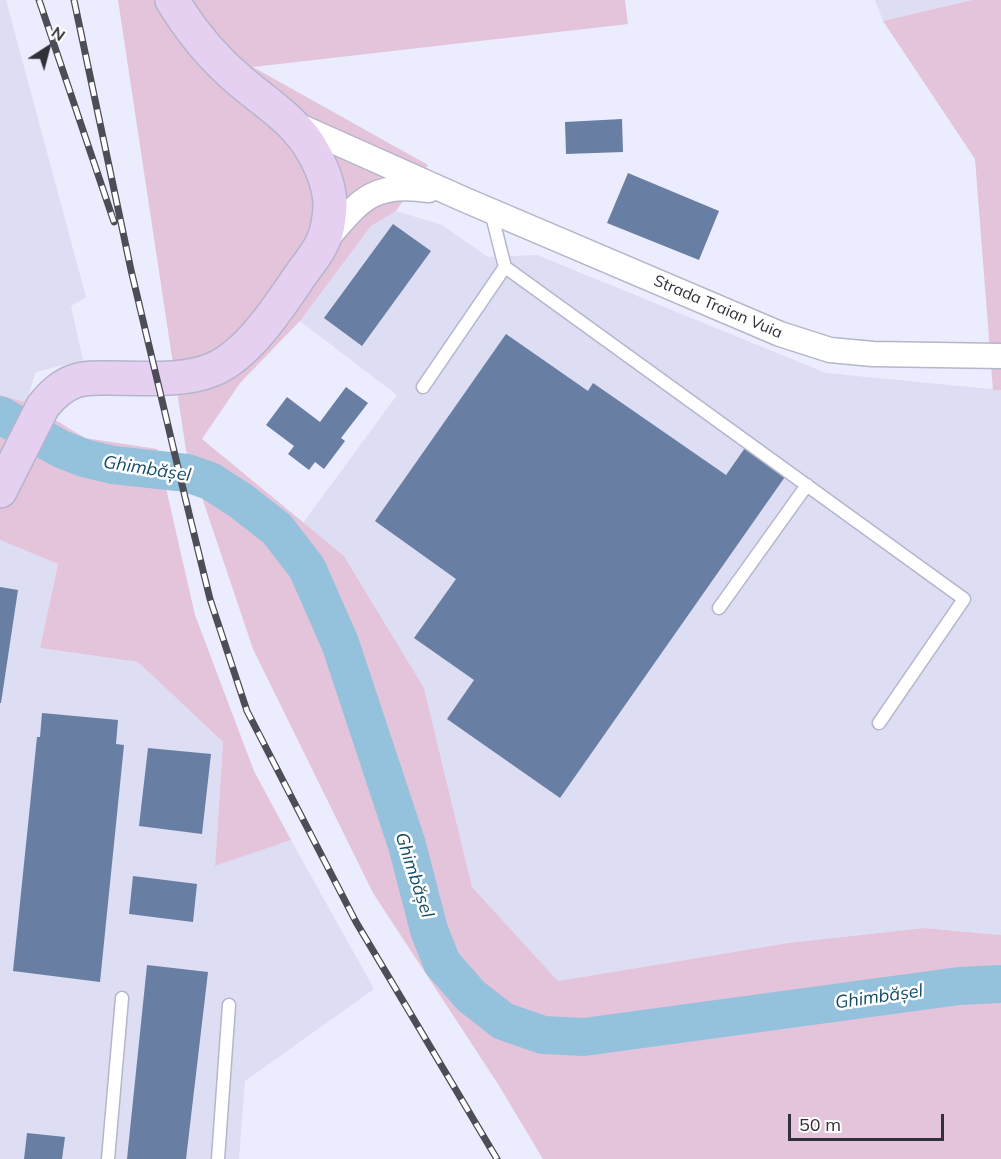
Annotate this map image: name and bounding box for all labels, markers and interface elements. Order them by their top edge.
north arrow [18,18,78,78]
text: N [48,22,69,45]
street label: Strada Traian Vuia [651,271,785,343]
water label: Ghimbășel [102,451,192,487]
water label: Ghimbășel [390,830,438,920]
water label: Ghimbășel [834,980,924,1014]
scale bar [791,1102,947,1140]
text: 50 m [799,1113,841,1136]

